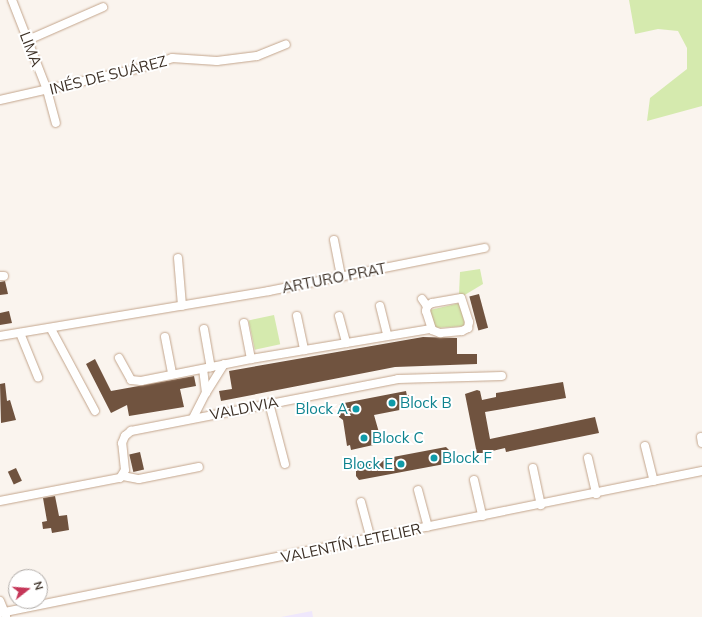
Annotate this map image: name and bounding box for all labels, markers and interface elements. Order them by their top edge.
street label: LIMA [16,29,46,69]
street label: INÉS DE SUÁREZ [47,52,169,98]
street label: ARTURO PRAT [280,259,388,297]
street label: VALDIVIA [208,393,280,423]
place label: Block B [400,394,452,412]
marker: Block B [387,398,397,408]
place label: Block A [296,400,348,418]
marker: Block A [351,404,361,414]
place label: Block C [372,429,424,447]
marker: Block C [359,433,369,443]
place label: Block F [442,449,492,467]
marker: Block F [429,453,439,463]
place label: Block E [343,455,393,473]
marker: Block E [396,459,406,469]
street label: VALENTÍN LETELIER [279,519,423,567]
north arrow [8,569,48,609]
text: N [31,580,46,592]

